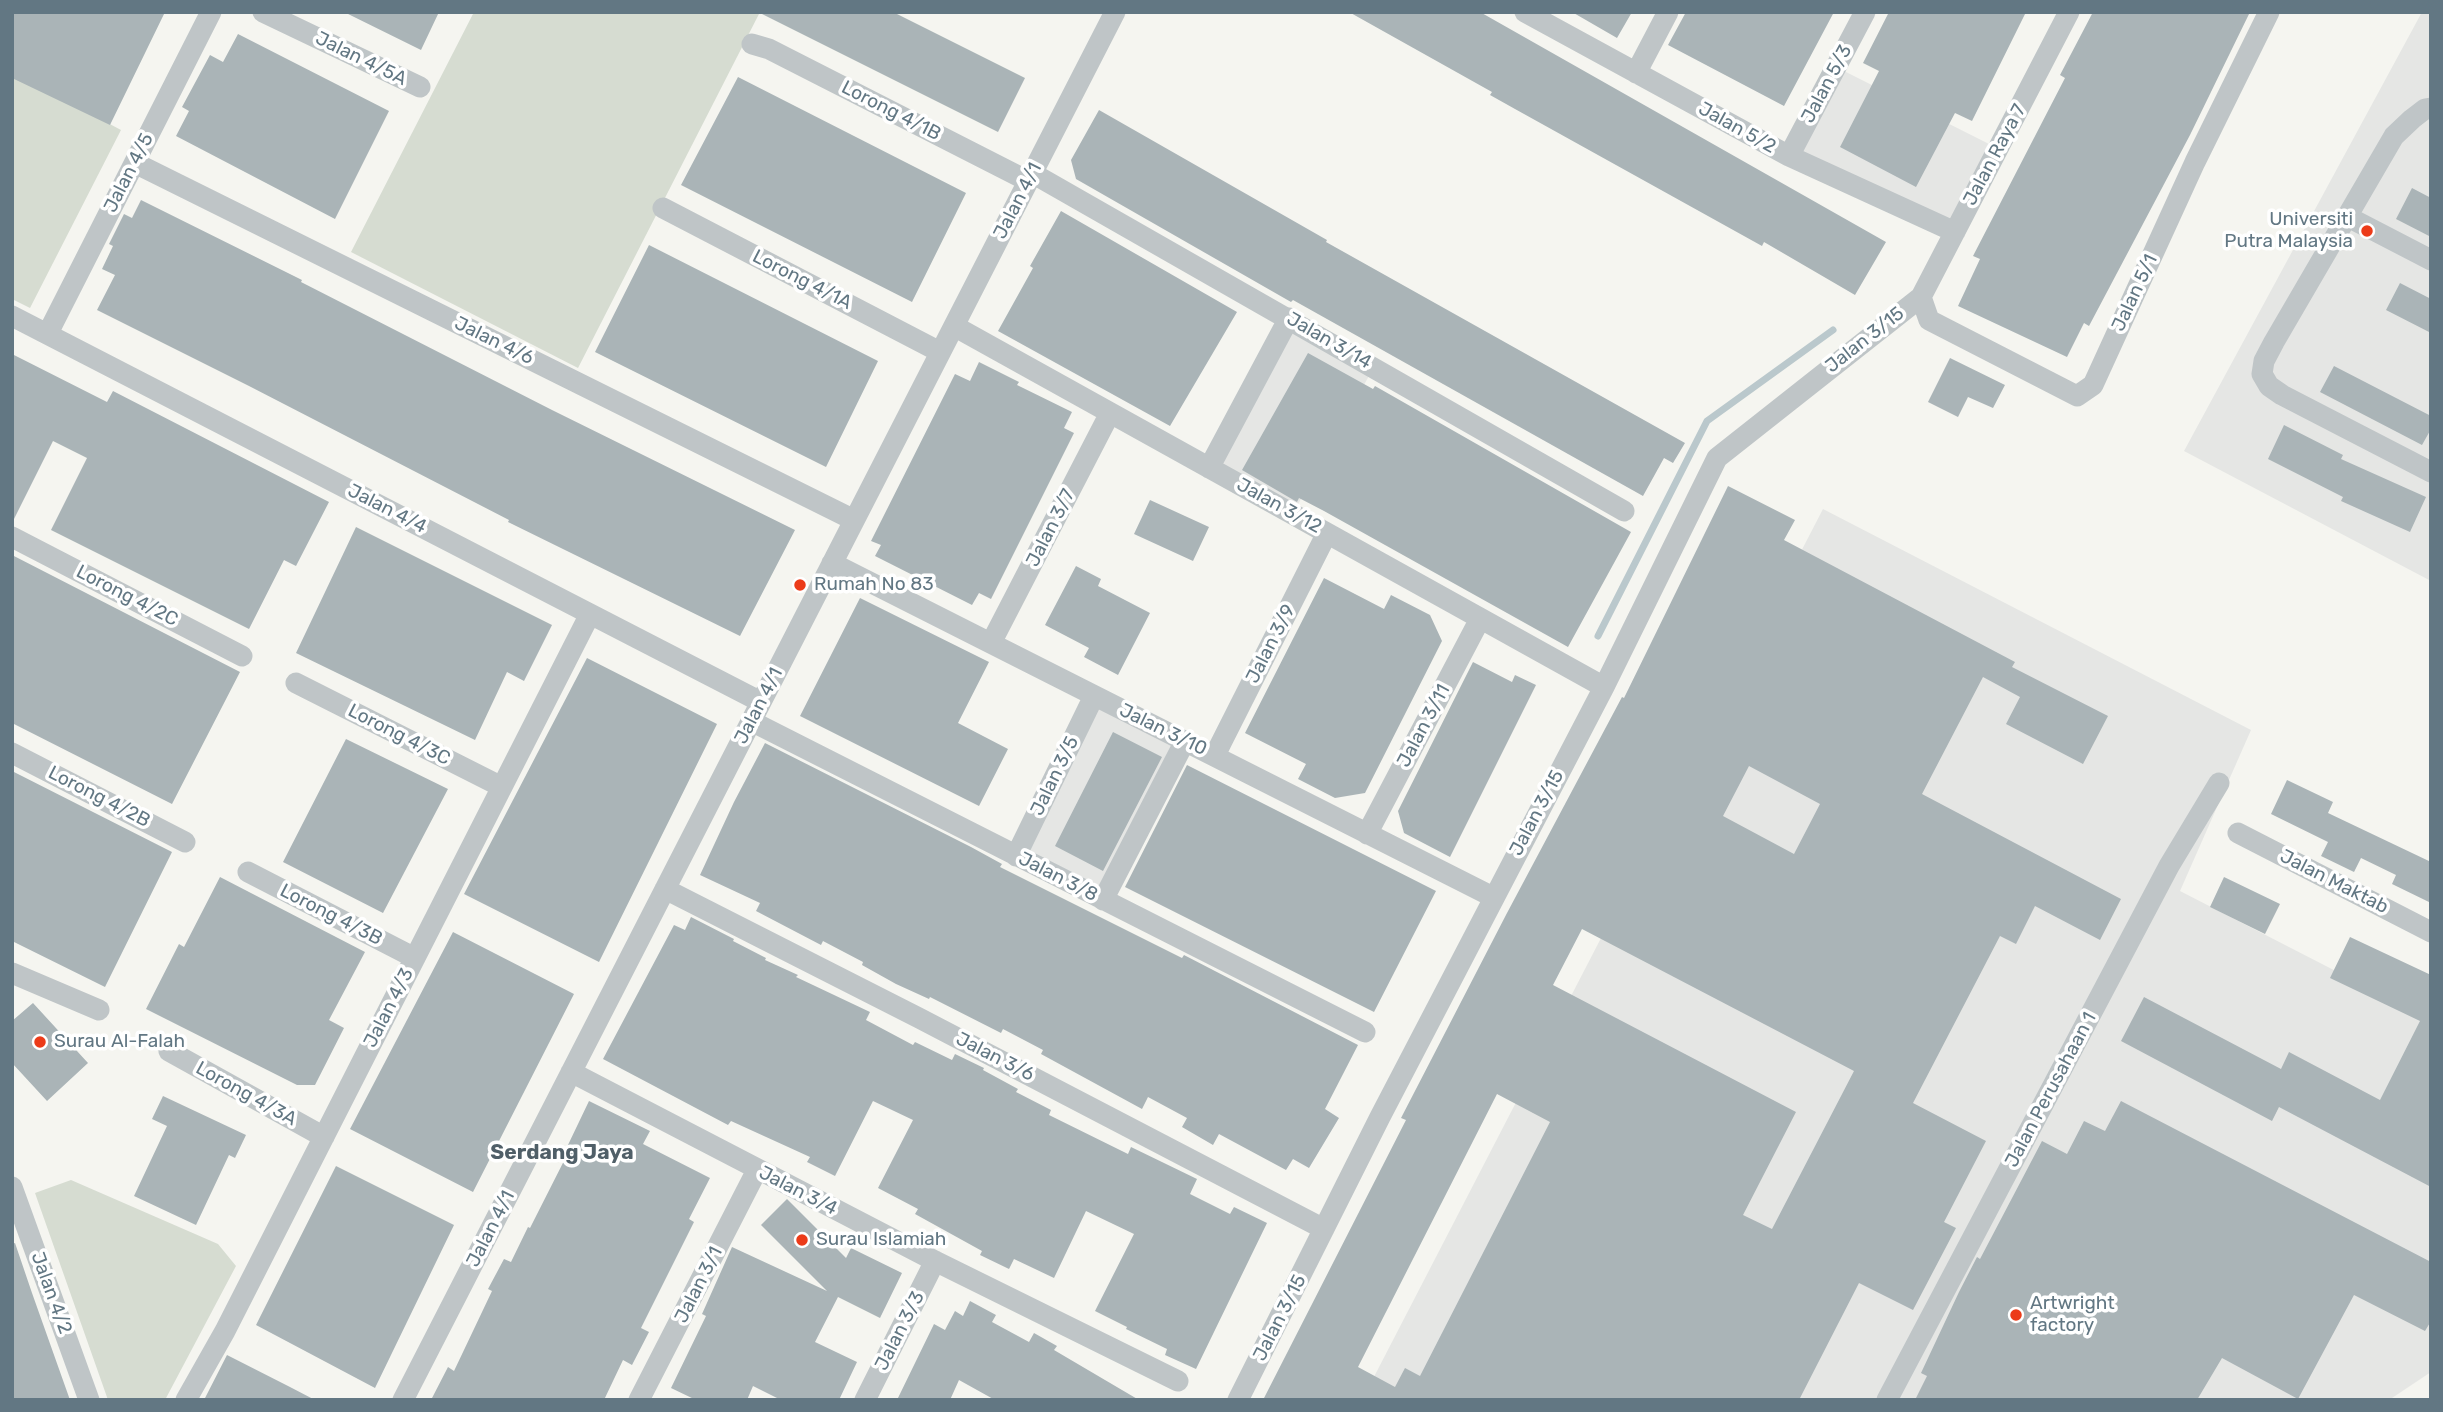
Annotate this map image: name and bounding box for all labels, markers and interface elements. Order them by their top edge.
street label: Jalan 4/5A [312,27,410,91]
street label: Jalan 5/3 [1797,41,1857,127]
street label: Lorong 4/1B [837,76,945,146]
street label: Jalan 5/2 [1694,97,1780,159]
street label: Jalan Raya 7 [1959,100,2031,210]
street label: Jalan 4/5 [99,130,159,216]
street label: Jalan 4/1 [989,159,1047,243]
place label: Universiti Putra Malaysia [2224,209,2353,253]
marker: Universiti Putra Malaysia [2359,223,2375,239]
street label: Lorong 4/1A [748,245,856,315]
street label: Jalan 5/1 [2107,251,2163,335]
street label: Jalan 3/15 [1821,302,1909,378]
street label: Jalan 3/14 [1283,308,1375,374]
street label: Jalan 4/6 [451,312,537,370]
street label: Jalan 3/12 [1233,473,1325,539]
street label: Jalan 4/4 [344,479,430,539]
street label: Jalan 3/7 [1022,485,1080,571]
street label: Lorong 4/2C [72,561,182,631]
place label: Rumah No 83 [814,574,934,596]
marker: Rumah No 83 [792,577,808,593]
street label: Jalan 3/9 [1241,601,1301,687]
street label: Jalan 4/1 [730,664,788,748]
street label: Jalan 3/11 [1393,681,1455,771]
street label: Lorong 4/3C [344,699,454,771]
street label: Jalan 3/10 [1116,699,1210,761]
street label: Jalan 3/5 [1026,733,1084,819]
street label: Lorong 4/2B [44,762,154,832]
street label: Jalan 3/15 [1505,766,1569,860]
street label: Jalan Maktab [2276,845,2392,919]
street label: Jalan 3/8 [1015,847,1101,907]
street label: Lorong 4/3B [276,879,386,951]
street label: Jalan 4/3 [359,964,419,1052]
street label: Jalan Perusahaan 1 [2001,1009,2101,1171]
street label: Jalan 3/6 [952,1028,1038,1086]
place label: Surau Al-Falah [54,1031,185,1053]
marker: Surau Al-Falah [32,1034,48,1050]
street label: Lorong 4/3A [192,1057,300,1131]
district label: Serdang Jaya [490,1140,634,1166]
street label: Jalan 3/4 [755,1162,841,1220]
street label: Jalan 4/1 [462,1187,520,1271]
place label: Surau Islamiah [816,1229,946,1251]
marker: Surau Islamiah [794,1232,810,1248]
street label: Jalan 3/1 [670,1243,728,1327]
street label: Jalan 4/2 [26,1249,76,1337]
street label: Jalan 3/15 [1249,1271,1311,1365]
street label: Jalan 3/3 [870,1288,930,1374]
place label: Artwright factory [2030,1293,2115,1337]
marker: Artwright factory [2008,1307,2024,1323]

